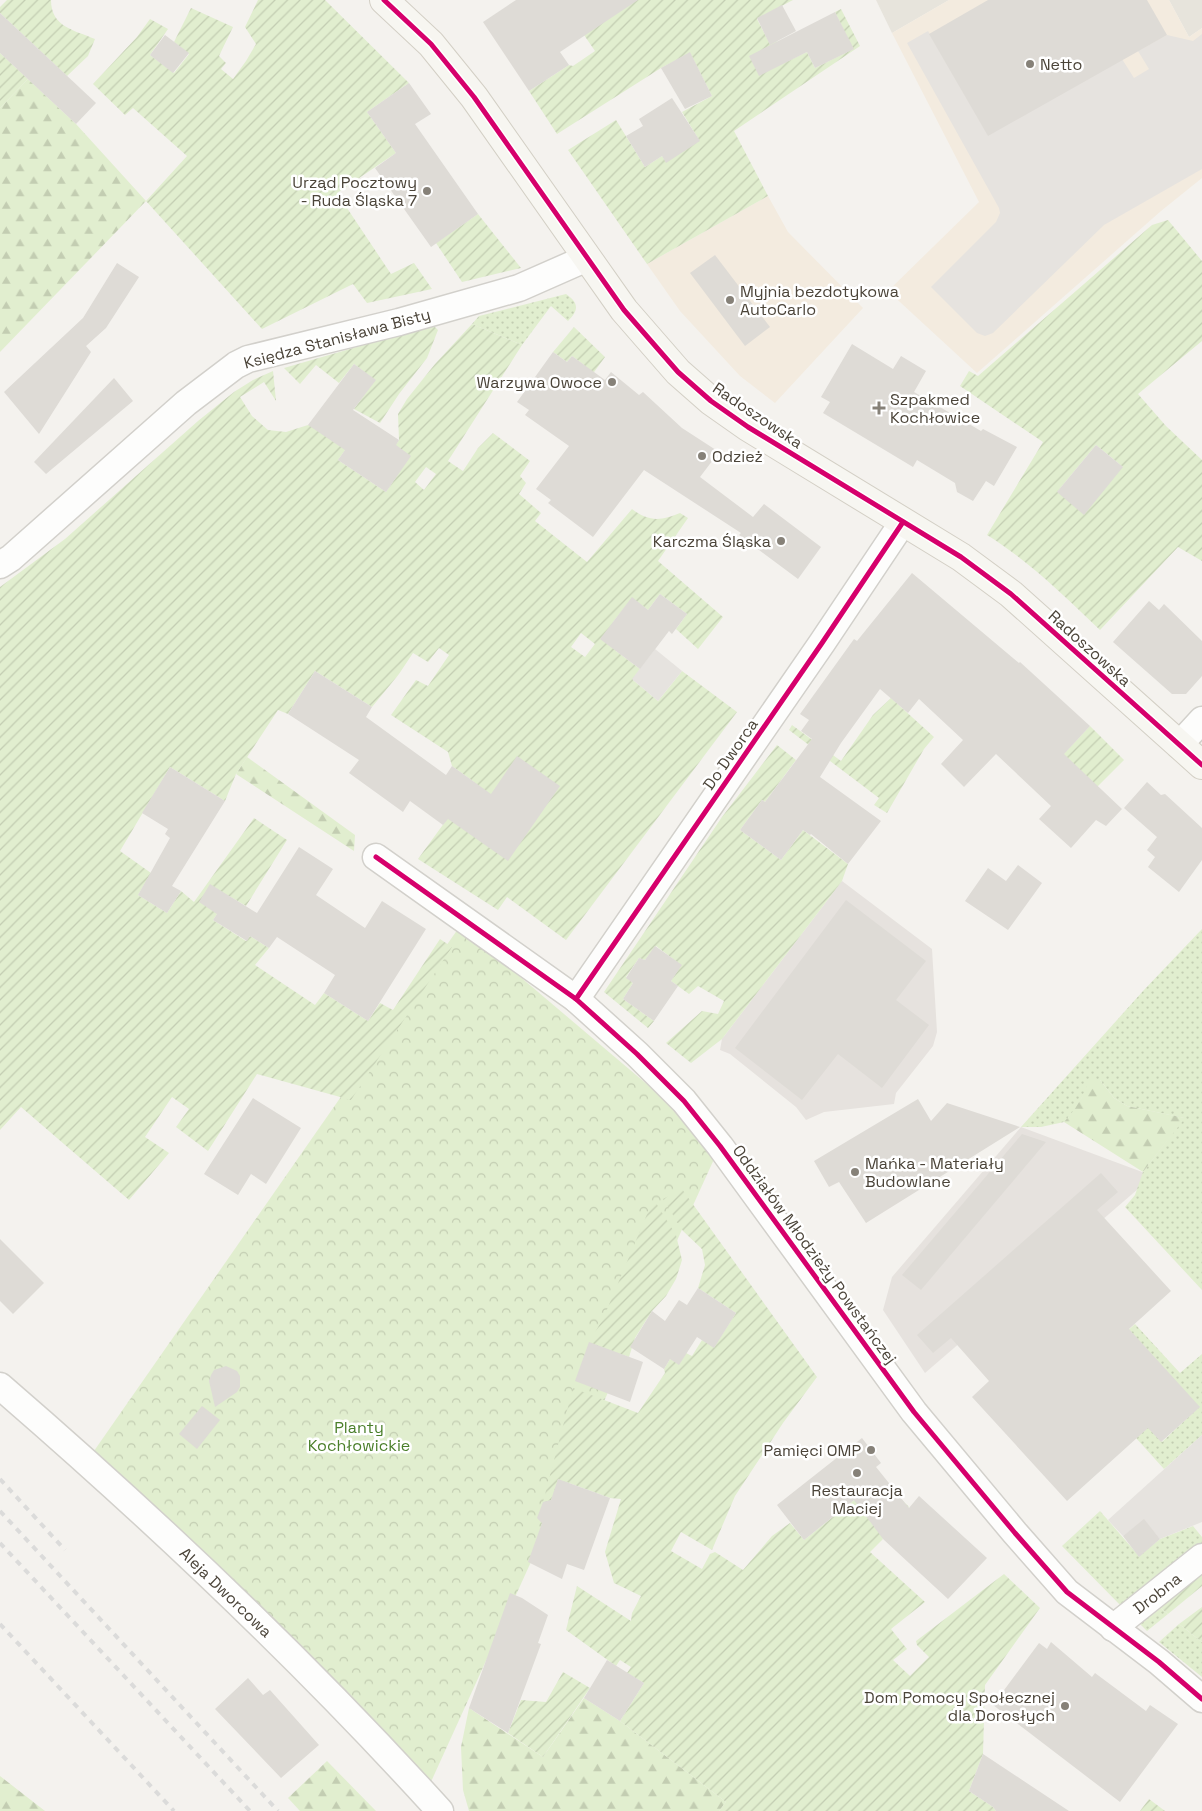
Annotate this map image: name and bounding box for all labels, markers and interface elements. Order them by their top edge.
place label: Netto [1040,54,1083,75]
marker: Netto [1024,58,1036,70]
place label: Urząd Pocztowy - Ruda Śląska 7 [292,172,417,211]
marker: Urząd Pocztowy - Ruda Śląska 7 [421,185,433,197]
place label: Myjnia bezdotykowa AutoCarlo [740,281,899,320]
marker: Myjnia bezdotykowa AutoCarlo [724,294,736,306]
street label: Księdza Stanisława Bisty [241,303,433,374]
place label: Warzywa Owoce [477,372,602,393]
marker: Warzywa Owoce [606,376,618,388]
street label: Radoszowska [709,378,807,453]
place label: Szpakmed Kochłowice [890,389,980,428]
marker: Szpakmed Kochłowice [872,401,886,415]
place label: Odzież [712,446,763,467]
marker: Odzież [696,450,708,462]
place label: Karczma Śląska [653,531,771,552]
marker: Karczma Śląska [775,535,787,547]
street label: Radoszowska [1044,606,1135,691]
street label: Do Dworca [698,715,763,794]
street label: Oddziałów Młodzieży Powstańczej [728,1141,901,1368]
place label: Mańka - Materiały Budowlane [865,1153,1004,1192]
marker: Mańka - Materiały Budowlane [849,1166,861,1178]
park label: Planty Kochłowickie [308,1417,410,1456]
place label: Pamięci OMP [763,1440,861,1461]
marker: Pamięci OMP [865,1444,877,1456]
marker: Restauracja Maciej [851,1467,863,1479]
place label: Restauracja Maciej [811,1480,903,1519]
street label: Aleja Dworcowa [175,1543,276,1642]
street label: Drobna [1129,1568,1186,1619]
place label: Dom Pomocy Społecznej dla Dorosłych [864,1687,1055,1726]
marker: Dom Pomocy Społecznej dla Dorosłych [1059,1700,1071,1712]

